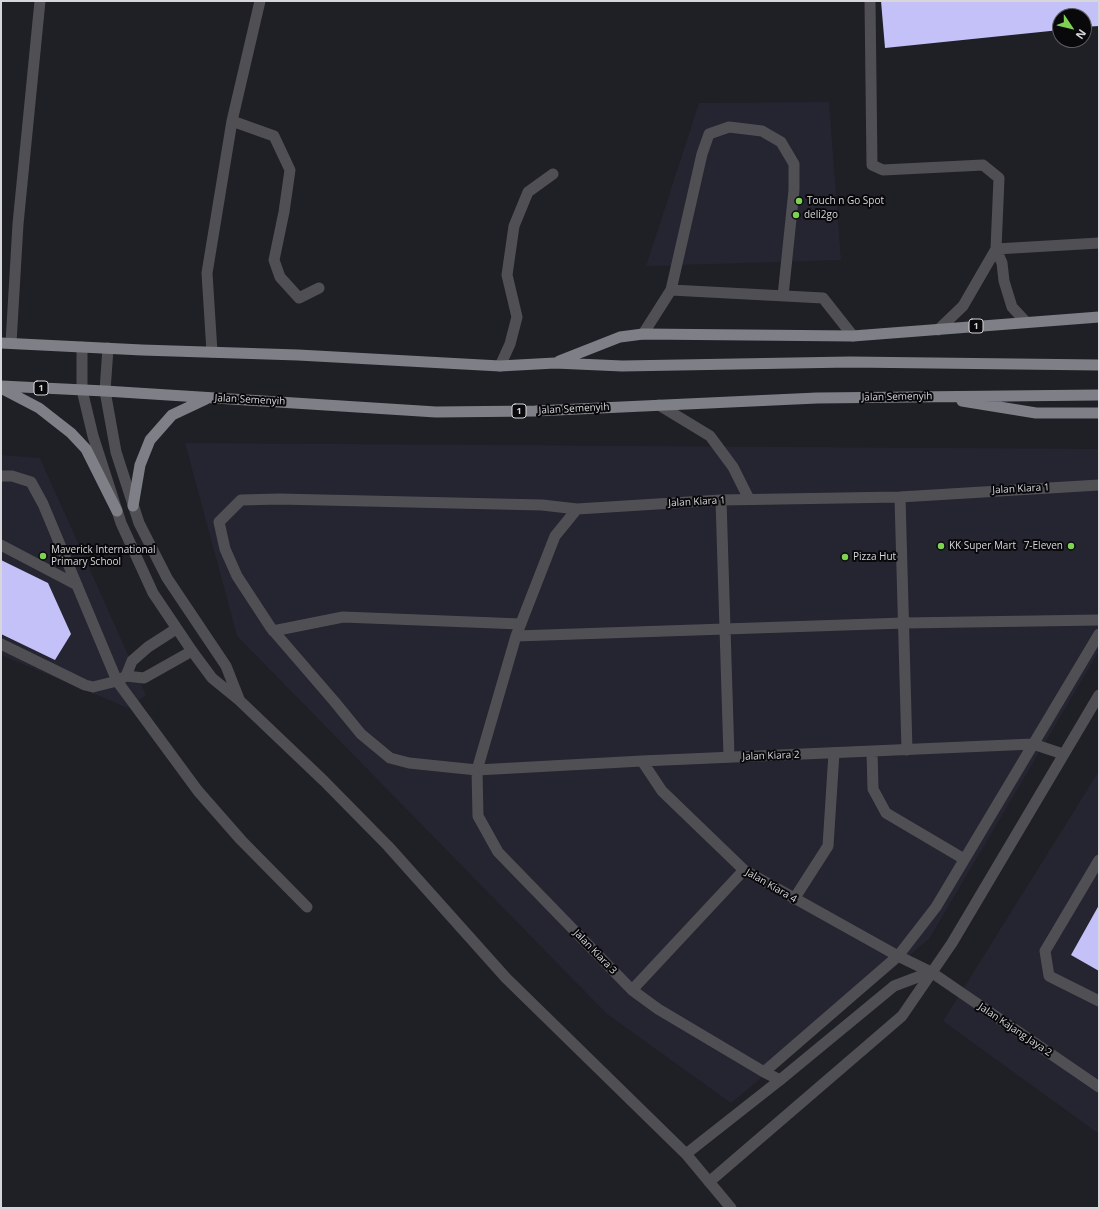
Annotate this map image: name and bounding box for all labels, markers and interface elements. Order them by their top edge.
north arrow [1052,8,1092,48]
text: N [1073,27,1090,43]
place label: Touch n Go Spot [807,195,884,207]
marker: Touch n Go Spot [794,196,804,206]
place label: deli2go [804,209,838,221]
marker: deli2go [791,210,801,220]
road number: 1 [969,319,983,333]
road number: 1 [34,381,48,395]
street label: Jalan Semenyih [861,390,933,404]
street label: Jalan Semenyih [214,392,286,408]
street label: Jalan Semenyih [538,401,610,417]
road number: 1 [512,404,526,418]
street label: Jalan Kiara 1 [992,482,1050,496]
street label: Jalan Kiara 1 [668,495,726,509]
place label: KK Super Mart [949,540,1016,552]
place label: 7-Eleven [1024,540,1063,552]
marker: KK Super Mart [936,541,946,551]
marker: 7-Eleven [1066,541,1076,551]
place label: Maverick International Primary School [51,544,156,568]
marker: Maverick International Primary School [38,551,48,561]
place label: Pizza Hut [853,551,896,563]
marker: Pizza Hut [840,552,850,562]
street label: Jalan Kiara 2 [742,749,800,763]
street label: Jalan Kiara 4 [743,866,799,906]
street label: Jalan Kiara 3 [571,927,619,977]
street label: Jalan Kajang Jaya 2 [976,1001,1054,1059]

